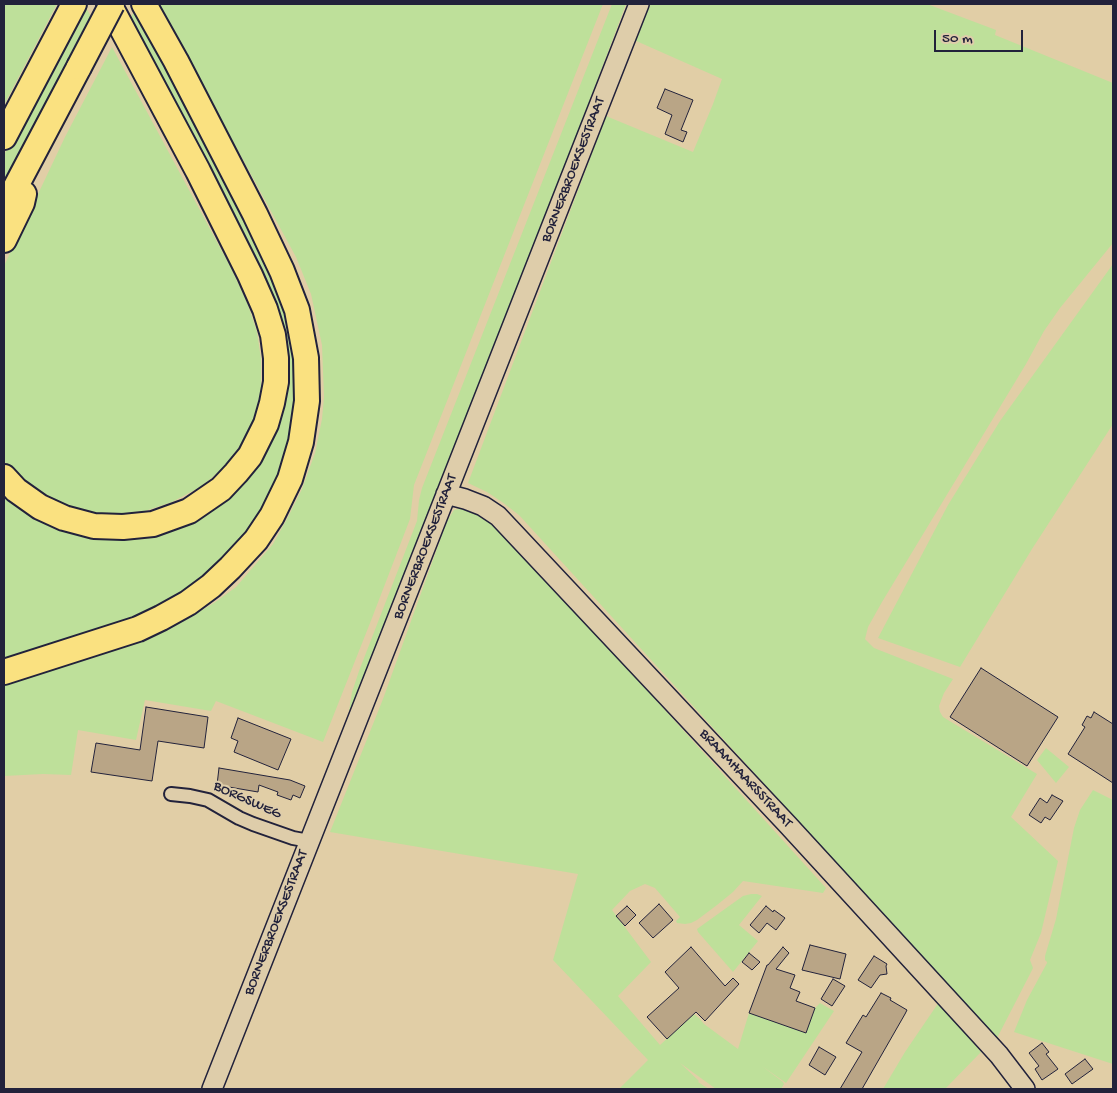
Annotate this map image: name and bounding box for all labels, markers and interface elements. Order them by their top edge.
scale bar [937,20,1026,52]
text: 50 m [942,30,973,48]
street label: BORNERBROEKSESTRAAT [538,95,610,245]
street label: BORNERBROEKSESTRAAT [390,472,462,622]
street label: BRAAMHAARSSTRAAT [695,726,795,832]
street label: BORGSWEG [210,778,284,824]
street label: BORNERBROEKSESTRAAT [241,848,313,998]

